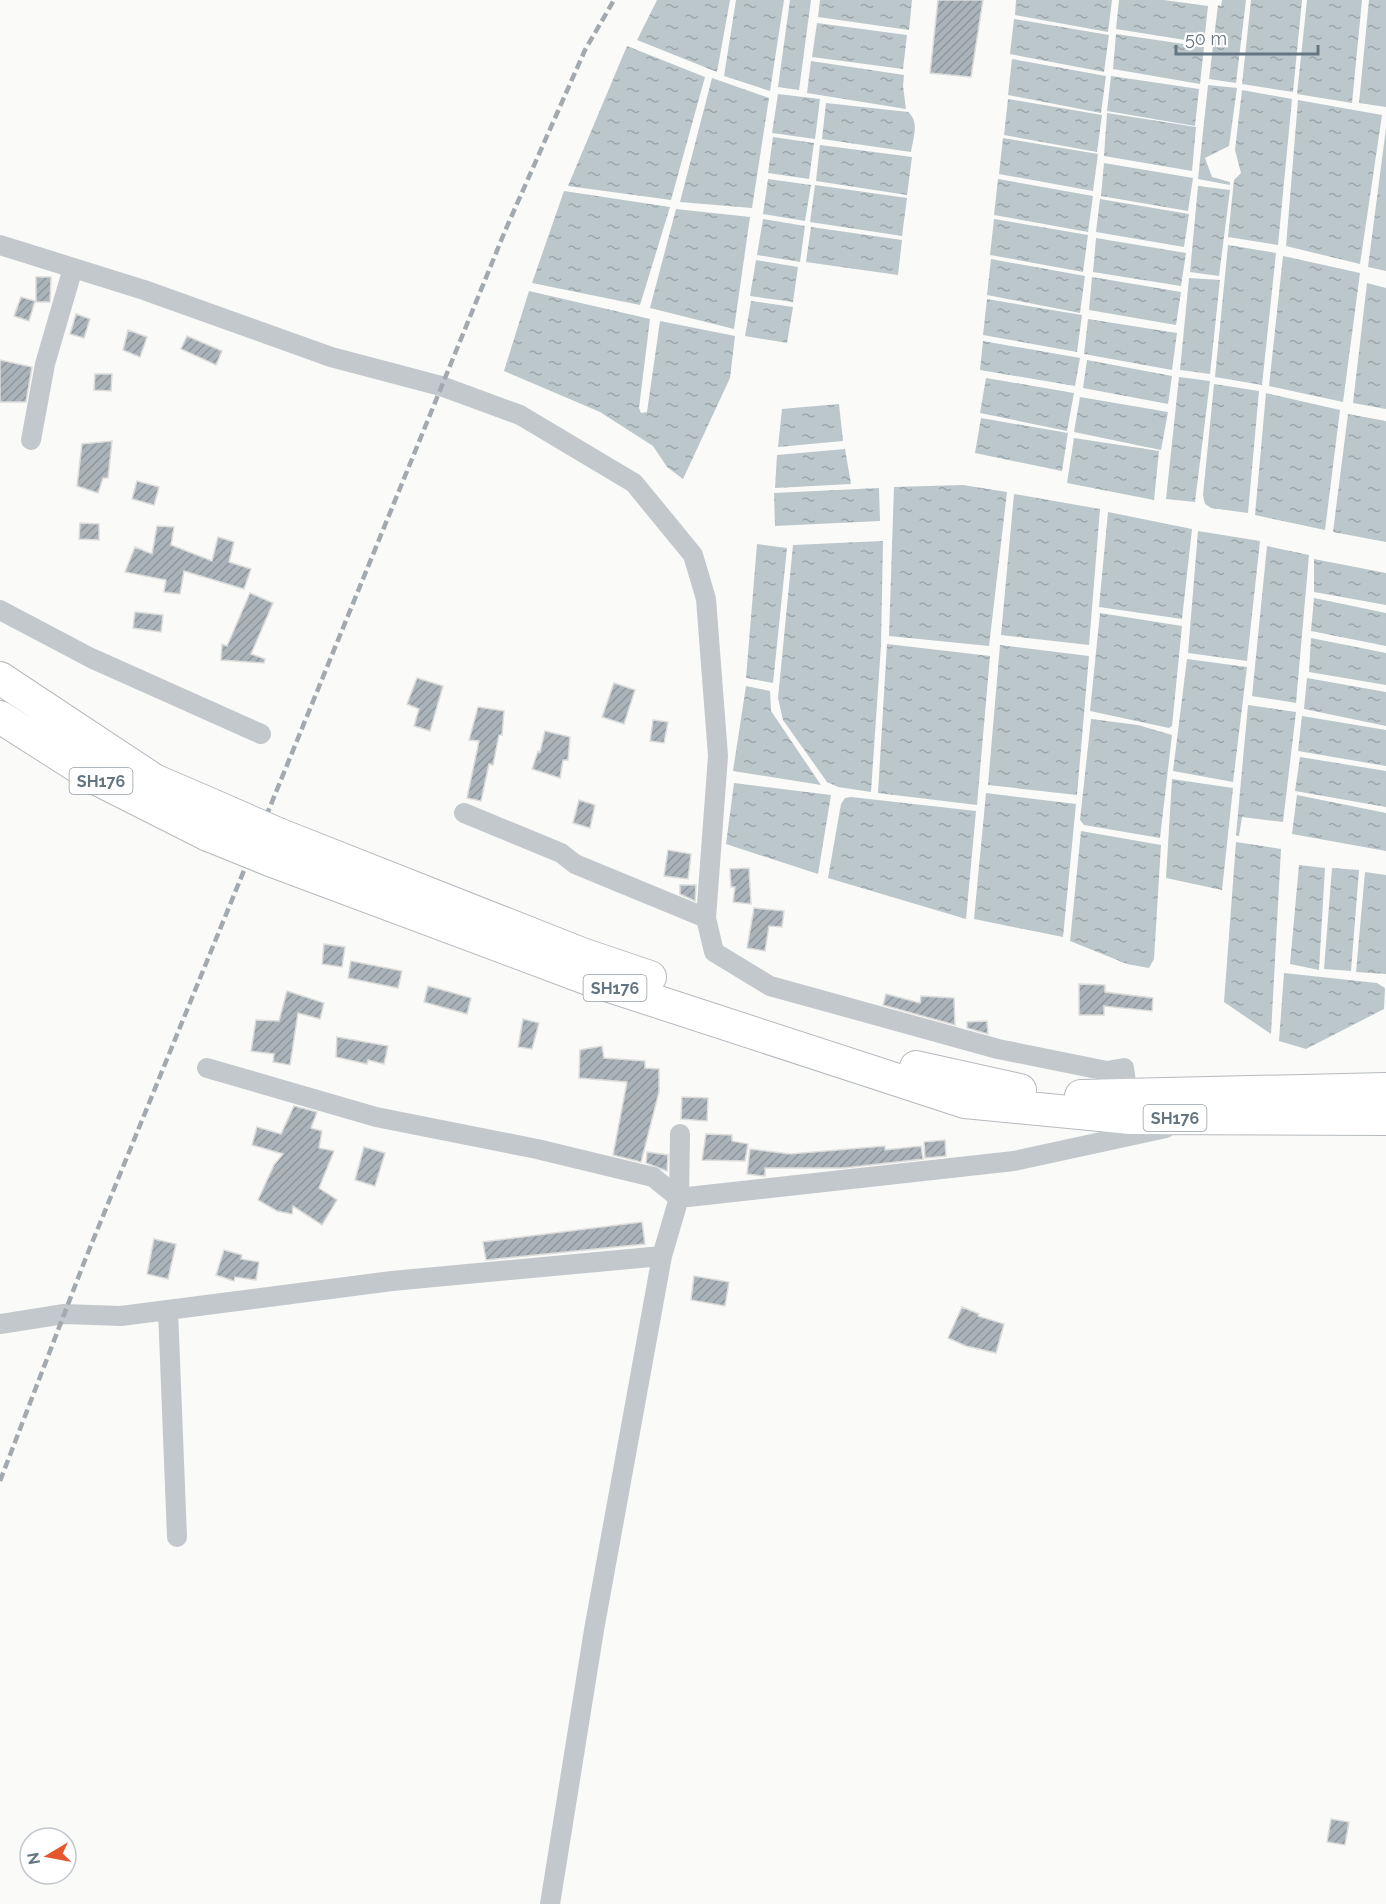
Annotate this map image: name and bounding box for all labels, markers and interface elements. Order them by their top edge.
scale bar [1176,18,1318,56]
text: 50 m [1185,28,1227,49]
road number: SH176 [70,768,132,794]
road number: SH176 [584,975,646,1001]
road number: SH176 [1144,1105,1206,1131]
north arrow [18,1826,78,1886]
text: N [23,1851,44,1866]

